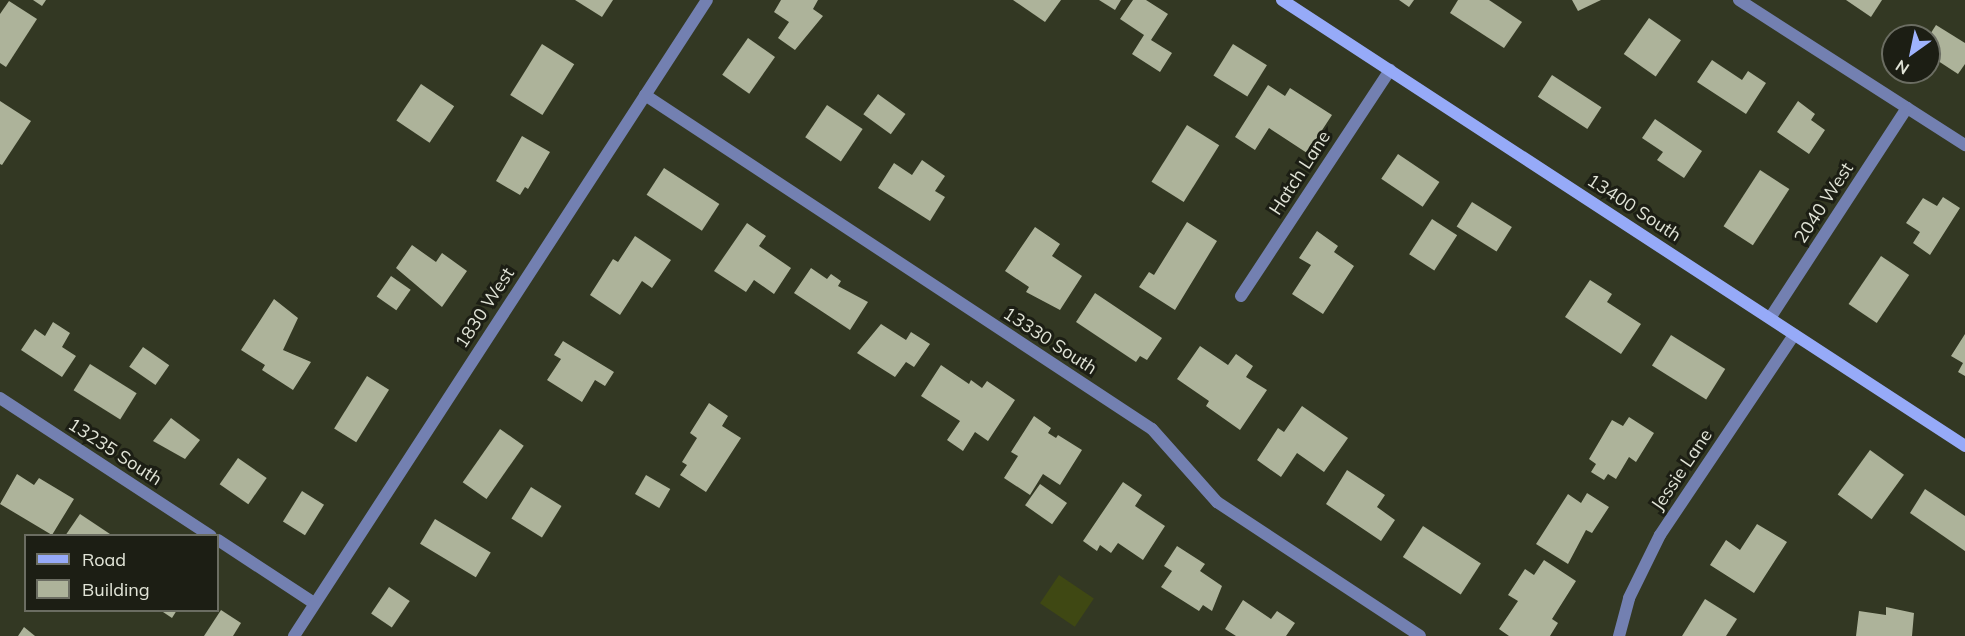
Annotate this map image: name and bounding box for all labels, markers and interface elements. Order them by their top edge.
north arrow [1881,24,1941,84]
text: N [1892,56,1913,79]
street label: Hatch Lane [1265,127,1335,219]
street label: 2040 West [1790,159,1858,247]
street label: 13400 South [1583,170,1685,246]
street label: 1830 West [451,264,519,352]
street label: 13330 South [999,303,1101,379]
street label: 13235 South [64,414,166,490]
street label: Jessie Lane [1647,425,1717,515]
legend [24,534,219,612]
text: Road [82,548,126,571]
text: Building [82,578,150,601]

